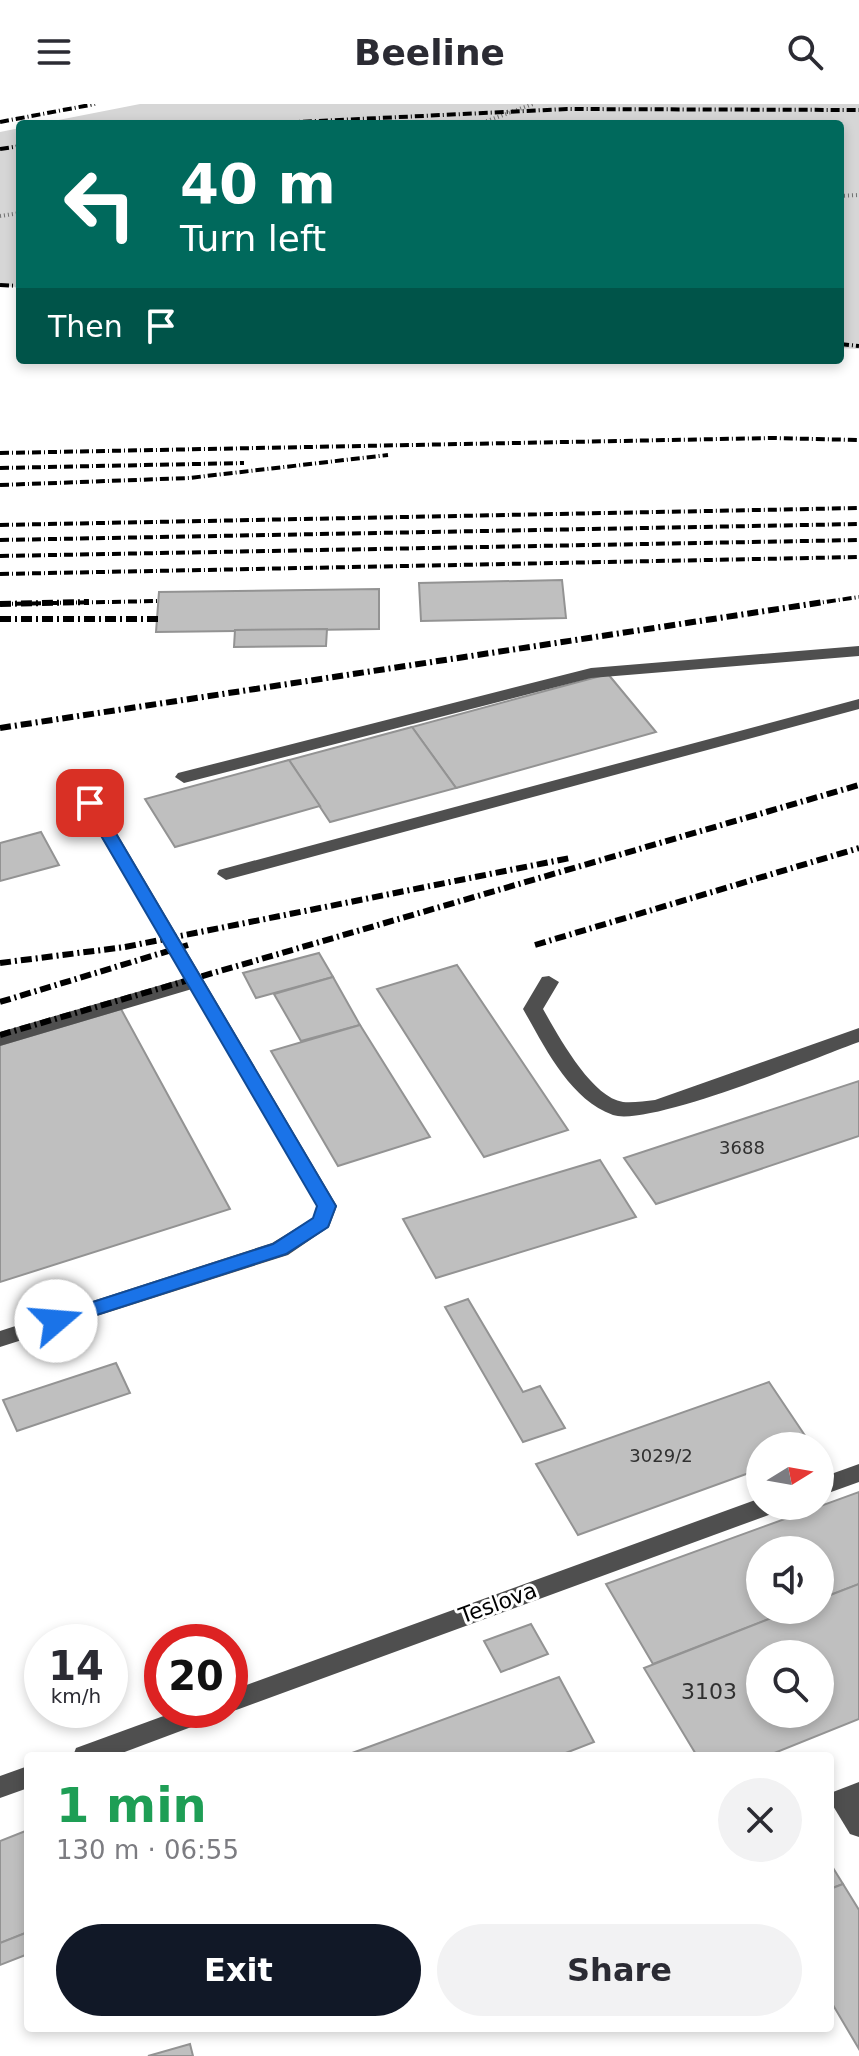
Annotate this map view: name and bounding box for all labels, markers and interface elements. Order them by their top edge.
icon: menu [32,30,76,74]
icon: search [783,30,827,74]
text: Beeline [354,32,505,73]
text: 40 m [180,151,336,216]
icon: left [48,152,152,256]
text: Turn left [180,218,326,259]
icon: arrive [139,304,183,348]
text: Then [48,309,123,344]
pin [56,769,124,837]
icon: arrive [68,781,112,825]
house number: 3688 [719,1137,765,1158]
position arrow [14,1279,98,1363]
north arrow [746,1432,834,1520]
map controls [746,1432,834,1728]
house number: 3029/2 [629,1445,693,1466]
button: sound [746,1536,834,1624]
street label: Teslova [455,1577,540,1629]
speed limit sign: 20 [144,1624,248,1728]
button: search [746,1640,834,1728]
text: 14 [48,1643,104,1689]
house number: 3103 [681,1679,737,1704]
text: km/h [51,1684,101,1708]
text: 1 min [56,1777,207,1833]
button: close [718,1778,802,1862]
text: 130 m · 06:55 [56,1835,239,1865]
button: Exit [56,1924,421,2016]
button: Share [437,1924,802,2016]

